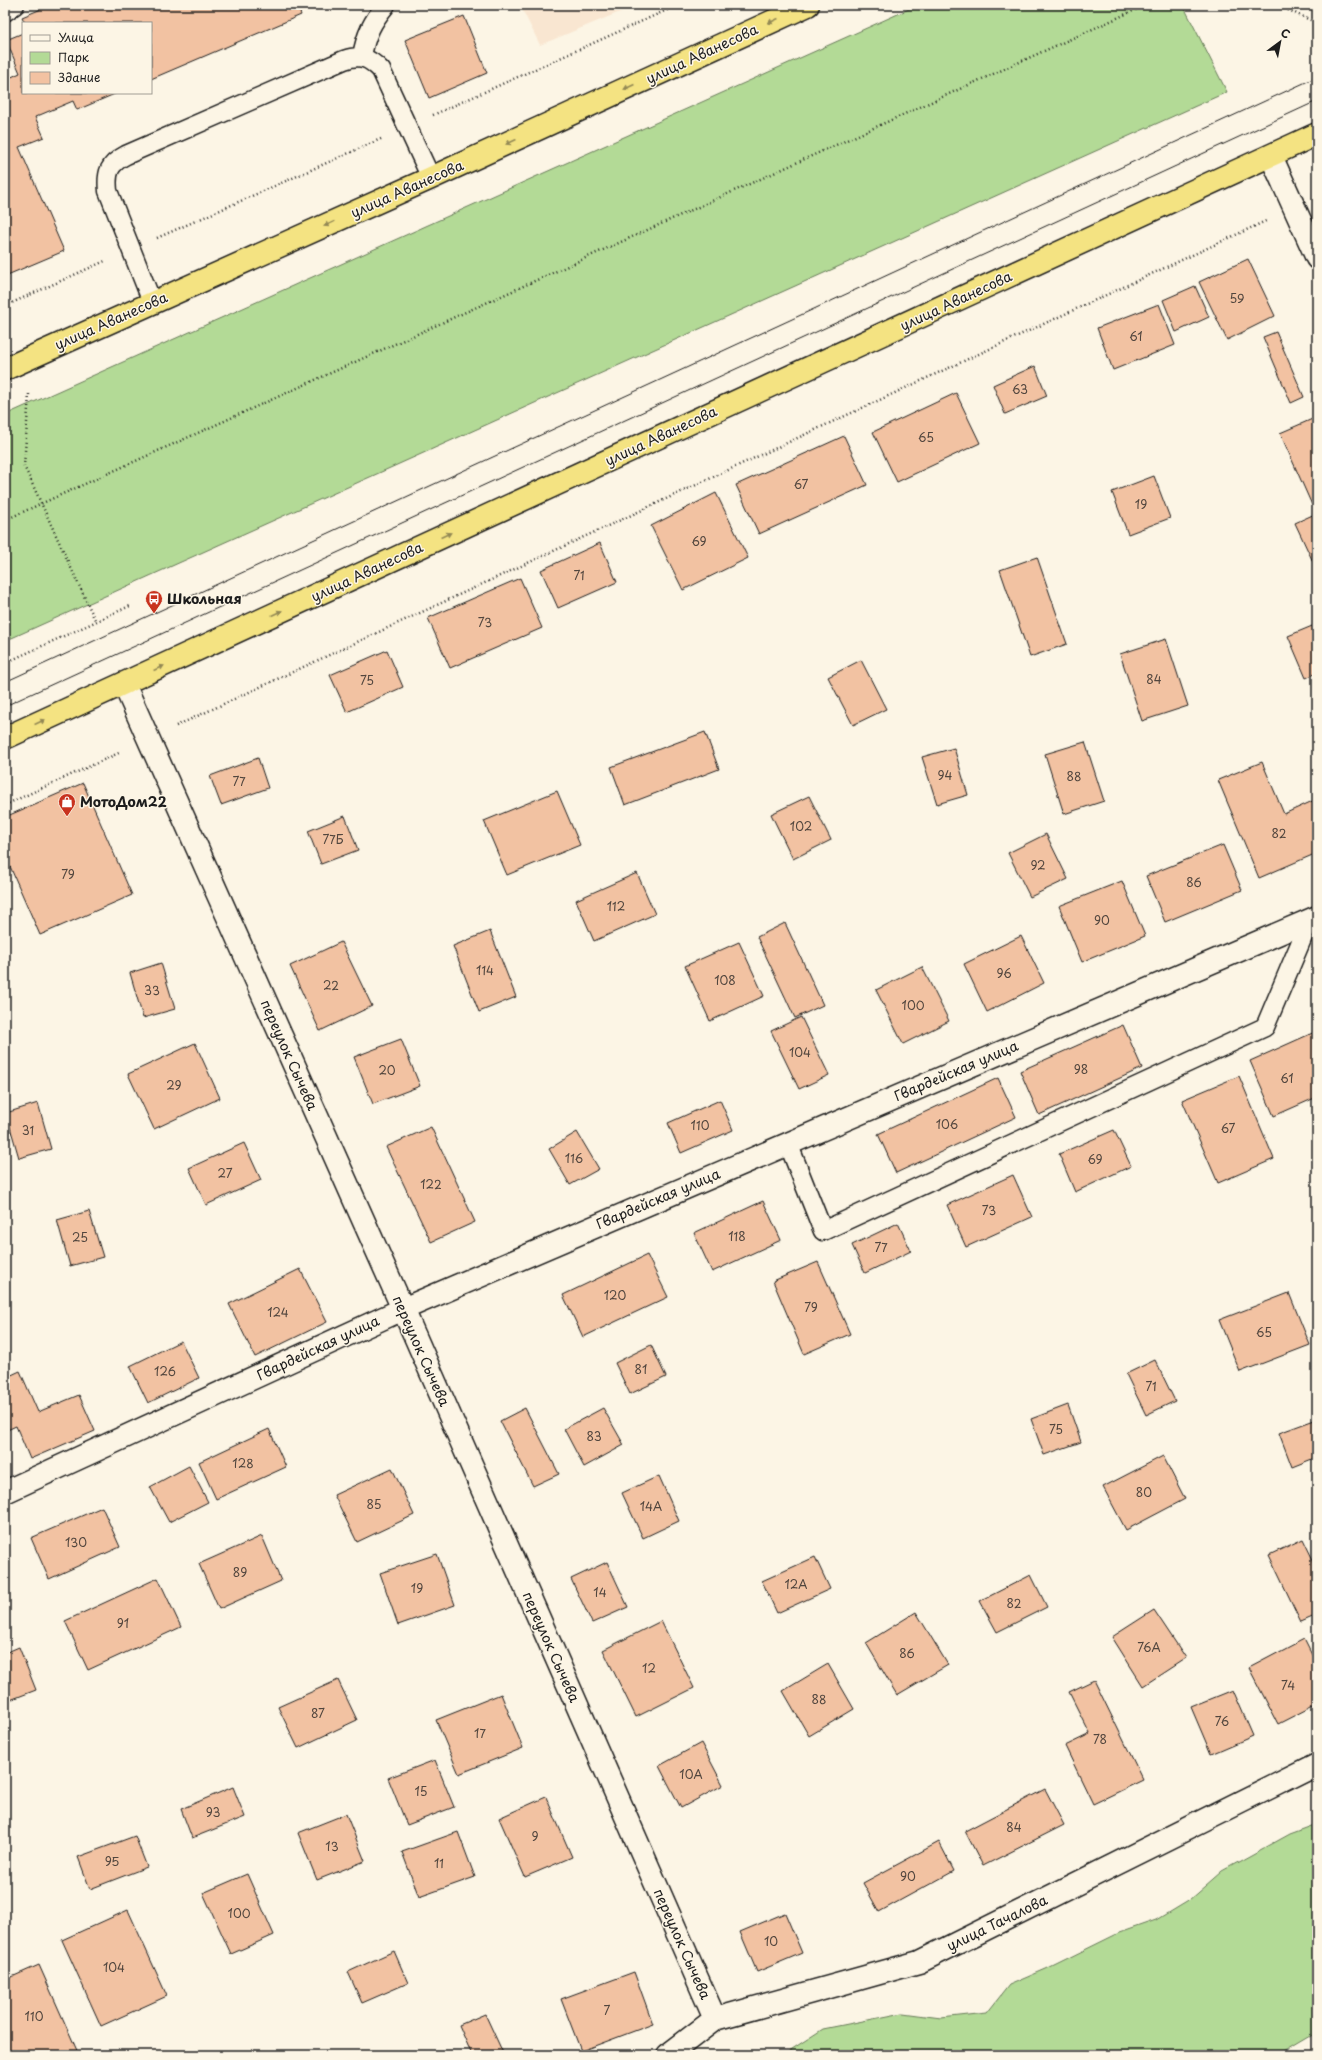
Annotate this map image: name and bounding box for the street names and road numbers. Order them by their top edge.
street label: улица Аванесова [642,18,762,89]
street label: улица Аванесова [347,154,467,223]
street label: улица Аванесова [896,265,1016,336]
street label: улица Аванесова [51,286,171,355]
street label: улица Аванесова [601,400,721,471]
street label: улица Аванесова [307,536,427,607]
street label: переулок Сычева [256,996,323,1114]
street label: Гвардейская улица [890,1035,1021,1106]
street label: Гвардейская улица [592,1163,723,1234]
street label: переулок Сычева [388,1292,455,1410]
street label: Гвардейская улица [253,1310,383,1385]
street label: переулок Сычева [518,1588,585,1706]
street label: переулок Сычева [649,1885,716,2003]
street label: улица Тачалова [943,1889,1051,1956]

